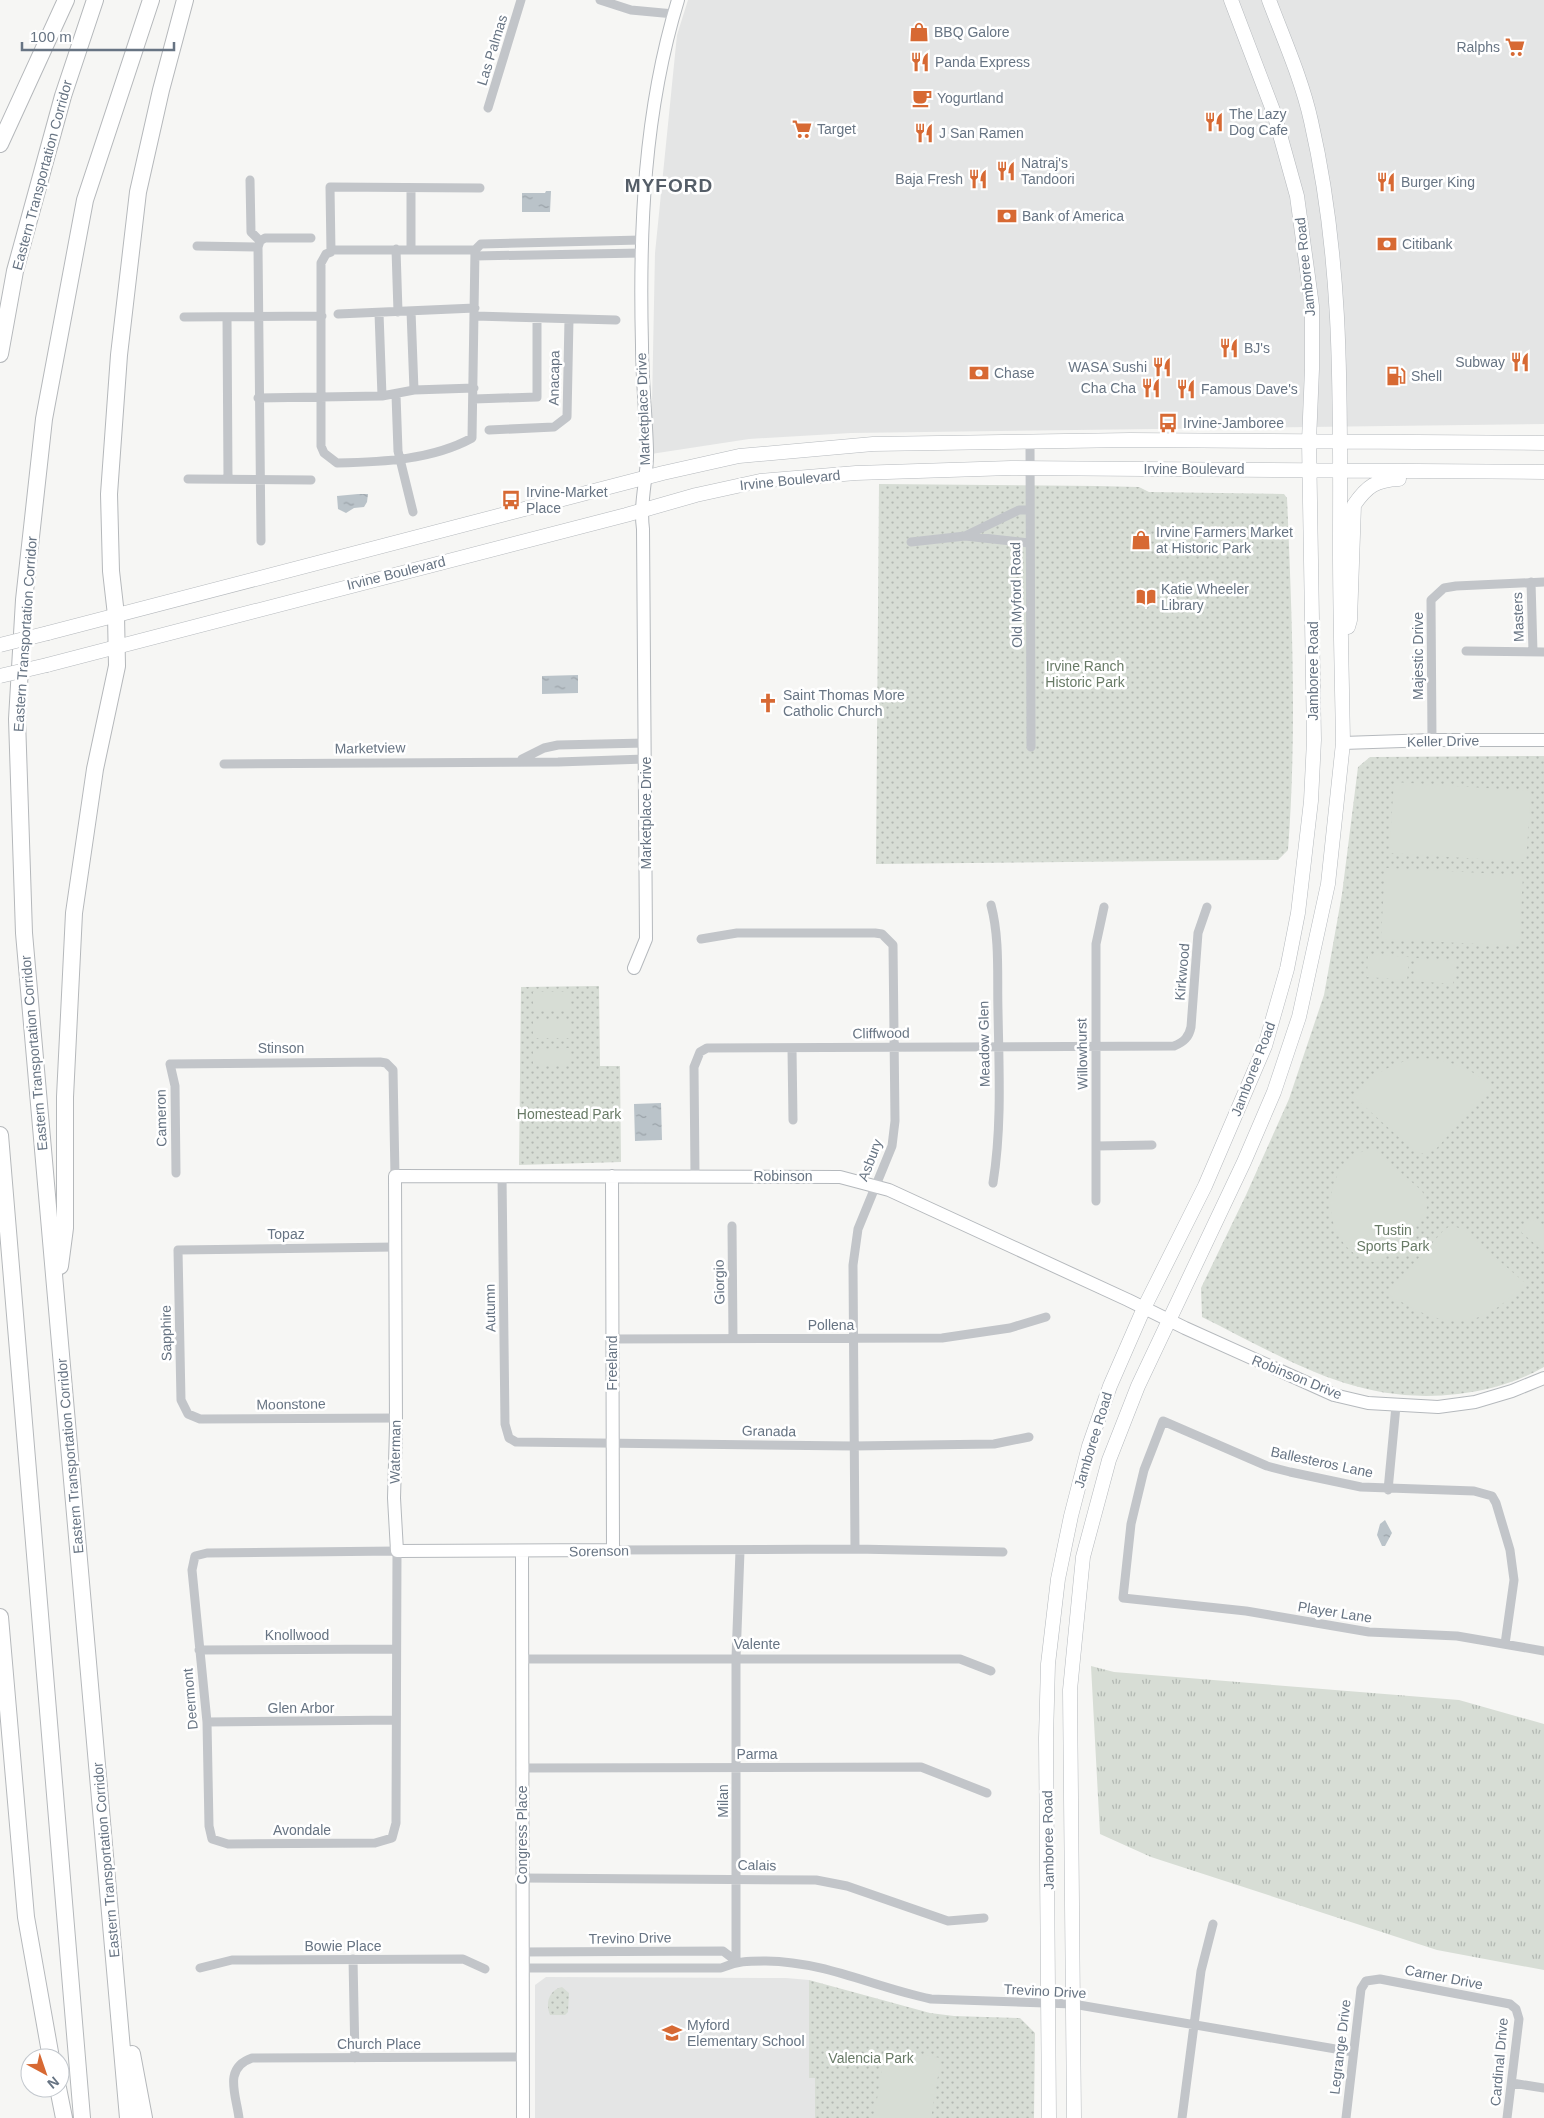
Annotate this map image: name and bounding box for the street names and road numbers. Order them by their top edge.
street label: Las Palmas [474,13,510,87]
street label: Eastern Transportation Corridor [9,78,75,272]
street label: Jamboree Road [1292,217,1318,317]
street label: Anacapa [546,350,562,406]
street label: Marketplace Drive [633,352,653,466]
street label: Irvine Boulevard [1143,461,1245,477]
street label: Irvine Boulevard [739,467,841,493]
street label: Eastern Transportation Corridor [10,535,40,732]
street label: Old Myford Road [1007,542,1025,648]
street label: Irvine Boulevard [345,553,447,593]
street label: Masters [1509,592,1527,642]
street label: Majestic Drive [1410,612,1426,700]
street label: Jamboree Road [1305,621,1321,721]
street label: Keller Drive [1407,732,1480,750]
street label: Marketview [334,739,406,757]
street label: Marketplace Drive [638,756,654,869]
street label: Kirkwood [1172,943,1192,1001]
street label: Eastern Transportation Corridor [17,954,51,1151]
street label: Meadow Glen [975,1001,993,1087]
street label: Willowhurst [1073,1018,1091,1090]
street label: Jamboree Road [1228,1020,1278,1118]
street label: Cliffwood [852,1025,910,1041]
street label: Stinson [258,1040,304,1056]
street label: Cameron [152,1089,170,1147]
street label: Asbury [855,1137,885,1183]
street label: Robinson [753,1168,813,1184]
street label: Topaz [267,1226,305,1242]
street label: Giorgio [711,1259,727,1305]
street label: Autumn [482,1284,498,1332]
street label: Sapphire [158,1305,174,1361]
street label: Pollena [808,1317,855,1333]
street label: Freeland [604,1335,620,1391]
street label: Robinson Drive [1250,1352,1345,1402]
street label: Eastern Transportation Corridor [53,1357,87,1554]
street label: Jamboree Road [1071,1390,1115,1490]
street label: Moonstone [256,1395,326,1413]
street label: Waterman [386,1420,404,1484]
street label: Granada [742,1423,797,1439]
street label: Ballesteros Lane [1269,1443,1375,1481]
street label: Sorenson [569,1542,629,1560]
street label: Player Lane [1297,1598,1373,1626]
street label: Knollwood [265,1627,329,1643]
street label: Valente [734,1636,780,1652]
street label: Deermont [179,1668,201,1730]
street label: Glen Arbor [268,1700,335,1716]
street label: Parma [736,1746,778,1762]
street label: Eastern Transportation Corridor [89,1761,123,1958]
street label: Milan [715,1784,731,1818]
street label: Congress Place [514,1785,530,1884]
street label: Jamboree Road [1039,1790,1057,1890]
street label: Avondale [273,1822,331,1838]
street label: Calais [737,1857,777,1873]
street label: Trevino Drive [588,1929,672,1947]
street label: Bowie Place [304,1938,382,1954]
street label: Carner Drive [1404,1962,1485,1992]
street label: Trevino Drive [1003,1981,1087,2001]
street label: Legrange Drive [1326,1998,1354,2095]
street label: Cardinal Drive [1487,2017,1511,2107]
street label: Church Place [337,2036,421,2052]

